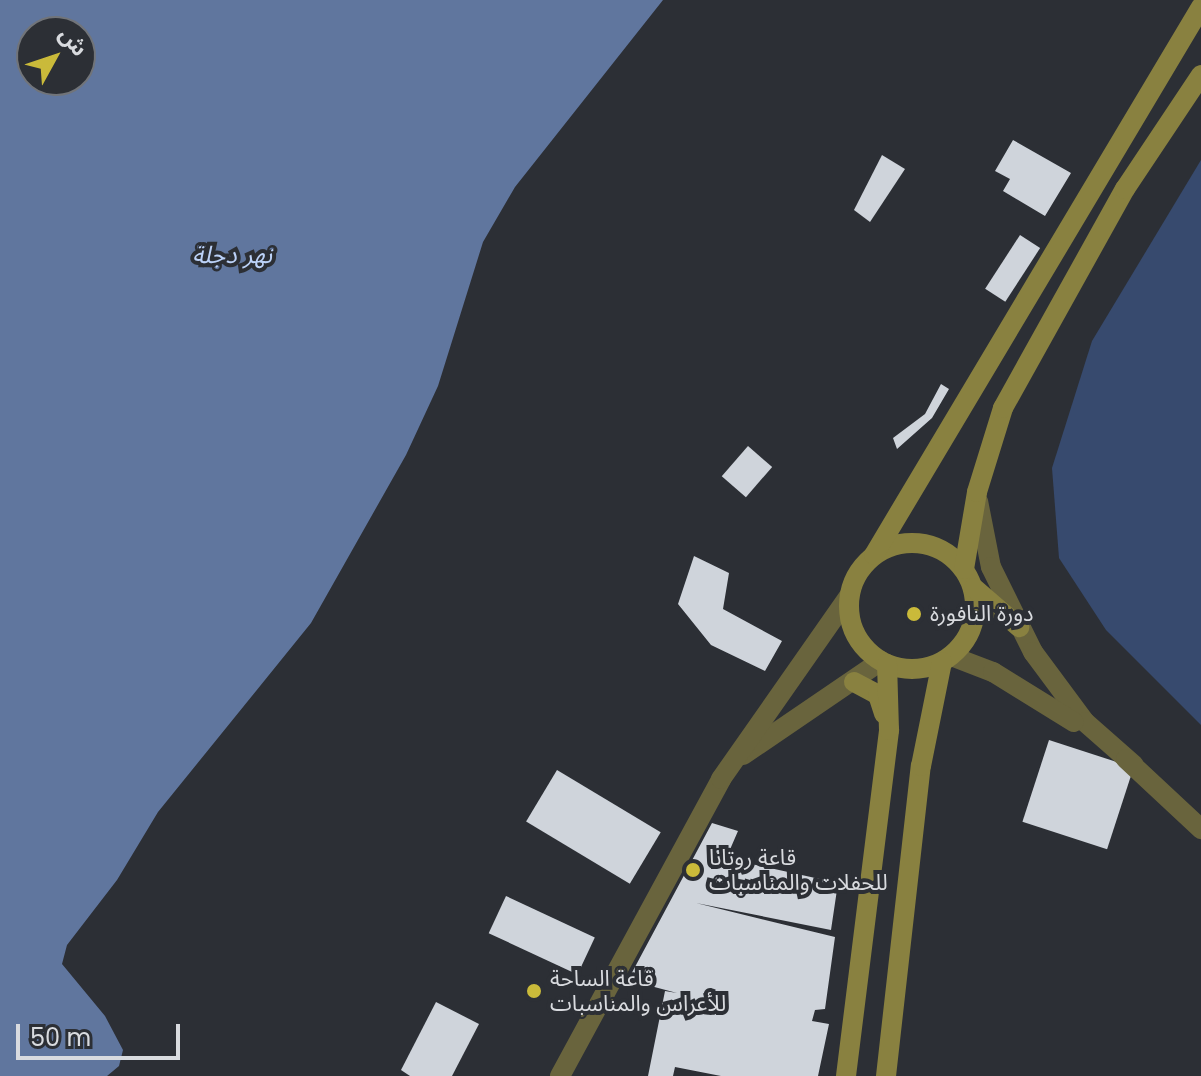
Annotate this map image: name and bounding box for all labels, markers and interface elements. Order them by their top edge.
north arrow [16,16,96,96]
text: ش [52,20,95,63]
water label: نهر دجلة [192,241,272,269]
place label: دورة النافورة [930,601,1034,627]
marker: دورة النافورة [905,605,923,623]
place label: قاعة روتانا للحفلات والمناسبات [709,844,888,896]
marker: قاعة روتانا للحفلات والمناسبات [684,861,702,879]
place label: قاعة الساحة للأعراس والمناسبات [550,965,726,1016]
marker: قاعة الساحة للأعراس والمناسبات [525,982,543,1000]
scale bar [20,1008,184,1058]
text: 50 m [30,1021,91,1054]

